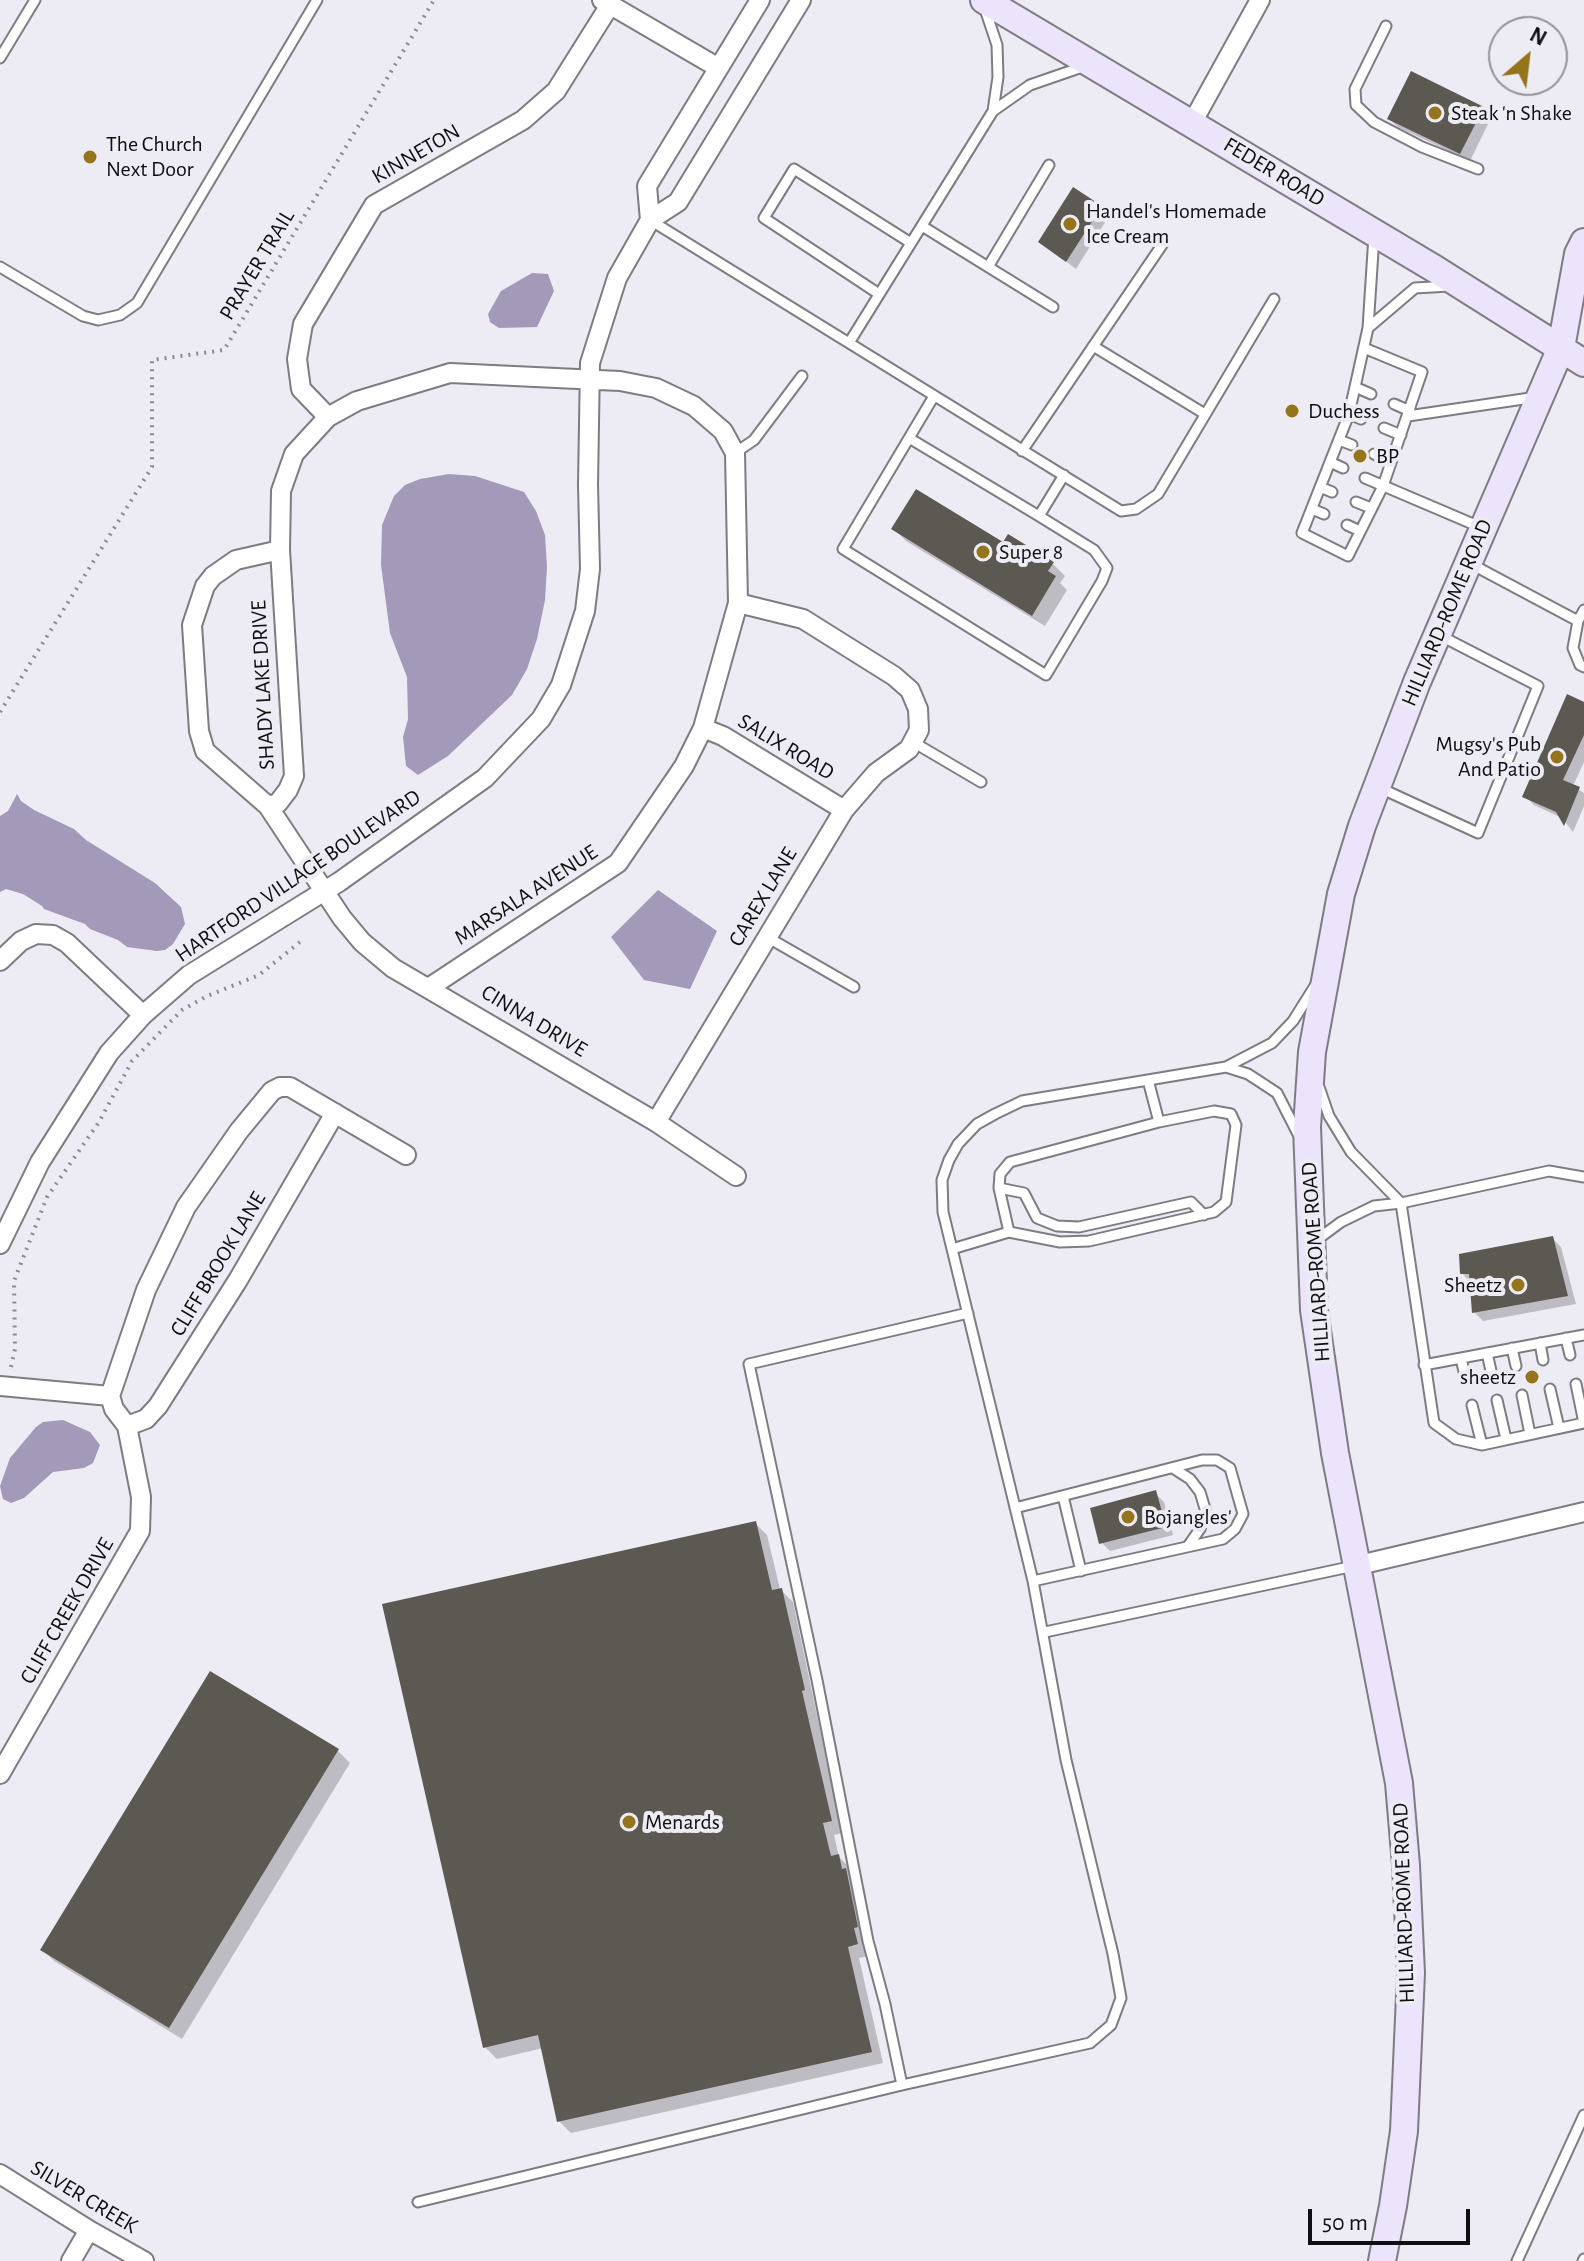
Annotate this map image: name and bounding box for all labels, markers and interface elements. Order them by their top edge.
north arrow [1488,16,1568,96]
text: N [1526,23,1550,50]
place label: Steak 'n Shake [1451,100,1572,126]
marker: Steak 'n Shake [1426,104,1444,122]
street label: KINNETON [367,118,465,190]
place label: The Church Next Door [106,131,203,182]
street label: FEDER ROAD [1219,131,1329,213]
marker: The Church Next Door [81,148,99,166]
place label: Handel's Homemade Ice Cream [1086,198,1267,250]
street label: PRAYER TRAIL [214,205,300,325]
marker: Handel's Homemade Ice Cream [1061,215,1079,233]
place label: Duchess [1308,398,1380,424]
marker: Duchess [1283,402,1301,420]
place label: BP [1376,443,1399,469]
marker: BP [1351,447,1369,465]
street label: HILLIARD-ROME ROAD [1396,516,1498,710]
place label: Super 8 [999,539,1063,565]
marker: Super 8 [974,543,992,561]
street label: SHADY LAKE DRIVE [245,599,281,771]
street label: SALIX ROAD [733,708,839,786]
place label: Mugsy's Pub And Patio [1436,731,1541,782]
marker: Mugsy's Pub And Patio [1548,748,1566,766]
street label: HARTFORD VILLAGE BOULEVARD [170,784,426,968]
street label: MARSALA AVENUE [449,839,603,951]
street label: CAREX LANE [723,843,803,951]
street label: CINNA DRIVE [476,979,592,1063]
street label: HILLIARD-ROME ROAD [1296,1161,1336,1363]
street label: CLIFF BROOK LANE [164,1187,272,1341]
place label: Sheetz [1444,1272,1502,1298]
marker: Sheetz [1509,1276,1527,1294]
place label: sheetz [1460,1364,1516,1390]
marker: sheetz [1523,1368,1541,1386]
place label: Bojangles' [1144,1504,1232,1530]
marker: Bojangles' [1119,1508,1137,1526]
street label: CLIFF CREEK DRIVE [14,1533,120,1689]
street label: HILLIARD-ROME ROAD [1387,1802,1421,2004]
place label: Menards [645,1809,720,1835]
marker: Menards [620,1813,638,1831]
street label: SILVER CREEK [26,2155,142,2239]
scale bar [1312,2193,1474,2243]
text: 50 m [1322,2211,1368,2235]

